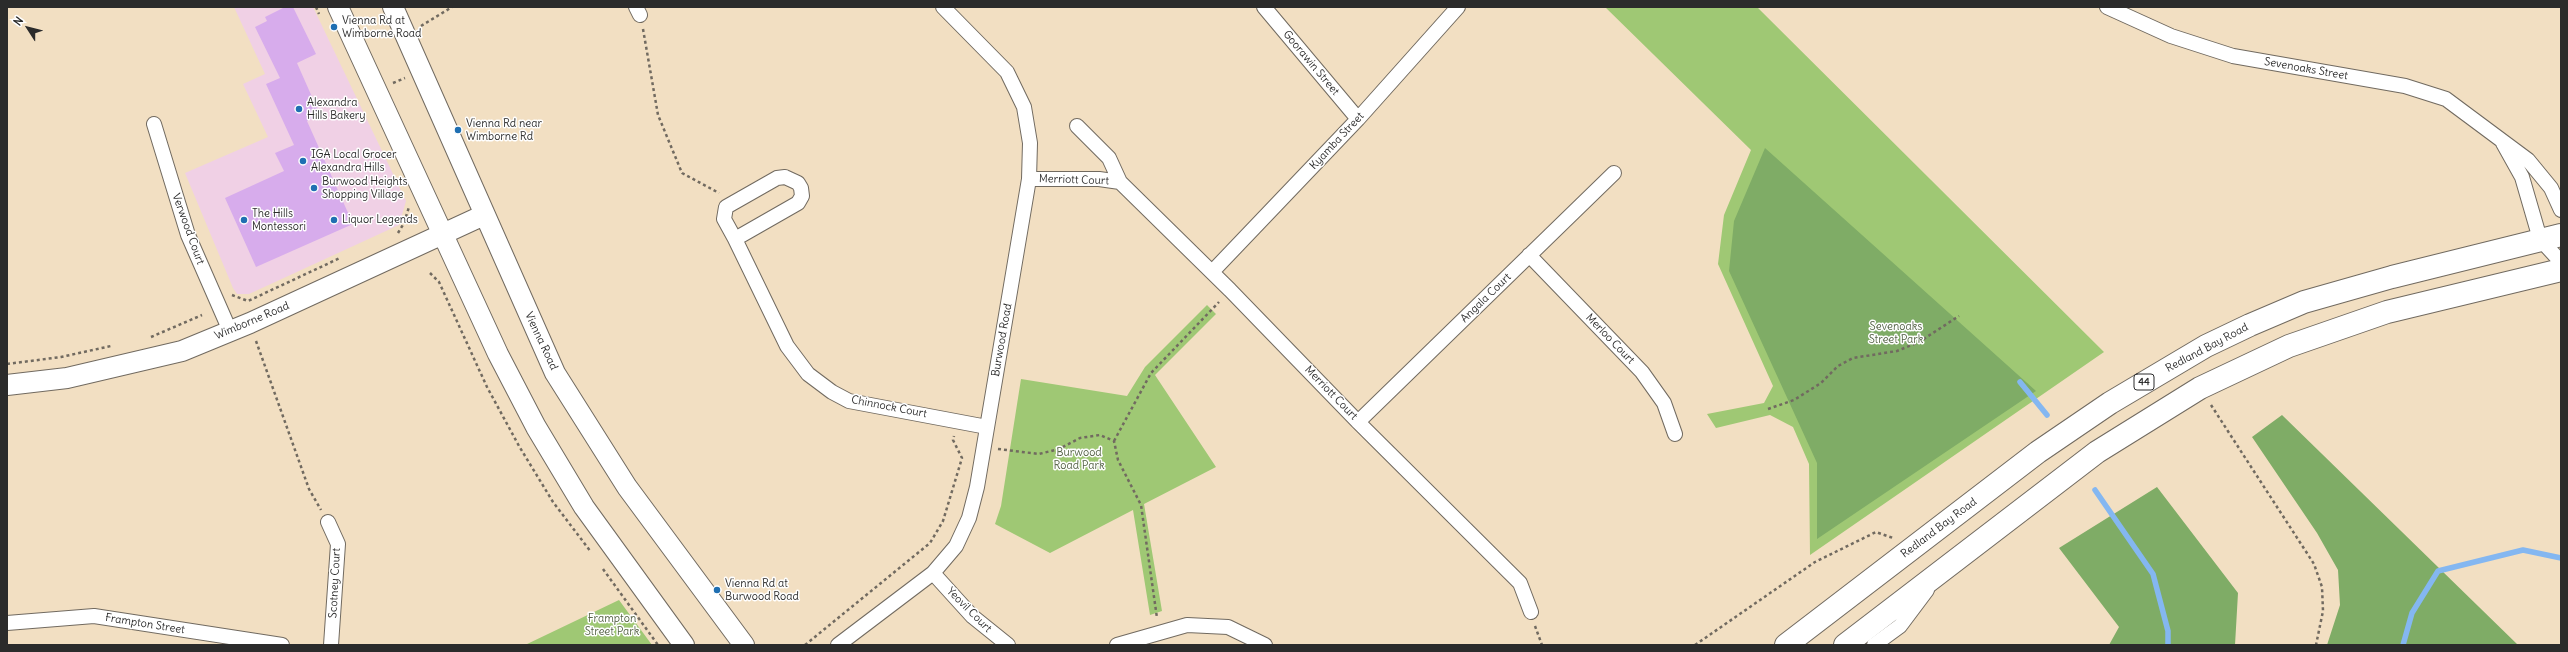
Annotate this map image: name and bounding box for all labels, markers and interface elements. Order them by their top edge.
north arrow [8,8,48,48]
text: N [10,14,26,28]
place label: Vienna Rd at Wimborne Road [342,14,422,40]
marker: Vienna Rd at Wimborne Road [329,22,339,32]
street label: Goorawin Street [1280,28,1342,98]
street label: Sevenoaks Street [2263,55,2349,83]
place label: Alexandra Hills Bakery [307,96,366,122]
marker: Alexandra Hills Bakery [294,104,304,114]
street label: Kyamba Street [1307,110,1367,172]
place label: Vienna Rd near Wimborne Rd [466,117,542,143]
marker: Vienna Rd near Wimborne Rd [453,125,463,135]
place label: IGA Local Grocer Alexandra Hills [311,148,396,174]
marker: IGA Local Grocer Alexandra Hills [298,156,308,166]
street label: Merriott Court [1039,172,1109,188]
place label: Burwood Heights Shopping Village [322,175,408,201]
marker: Burwood Heights Shopping Village [309,183,319,193]
street label: Verwood Court [169,192,207,266]
place label: The Hills Montessori [252,207,306,233]
place label: Liquor Legends [342,213,418,227]
marker: The Hills Montessori [239,215,249,225]
marker: Liquor Legends [329,215,339,225]
street label: Angala Court [1458,271,1514,325]
street label: Wimborne Road [213,299,291,343]
street label: Burwood Road [989,302,1015,378]
street label: Vienna Road [522,310,560,372]
street label: Merloo Court [1583,311,1637,367]
park label: Sevenoaks Street Park [1869,320,1923,346]
street label: Redland Bay Road [2164,321,2250,375]
street label: Merriott Court [1302,363,1360,423]
road number: 44 [2134,374,2154,390]
street label: Chinnock Court [850,393,928,421]
park label: Burwood Road Park [1053,446,1105,472]
street label: Redland Bay Road [1899,495,1979,561]
street label: Scotney Court [327,547,343,619]
place label: Vienna Rd at Burwood Road [725,577,799,603]
marker: Vienna Rd at Burwood Road [712,585,722,595]
street label: Yeovil Court [944,585,994,635]
street label: Frampton Street [104,611,186,637]
park label: Frampton Street Park [585,612,639,638]

